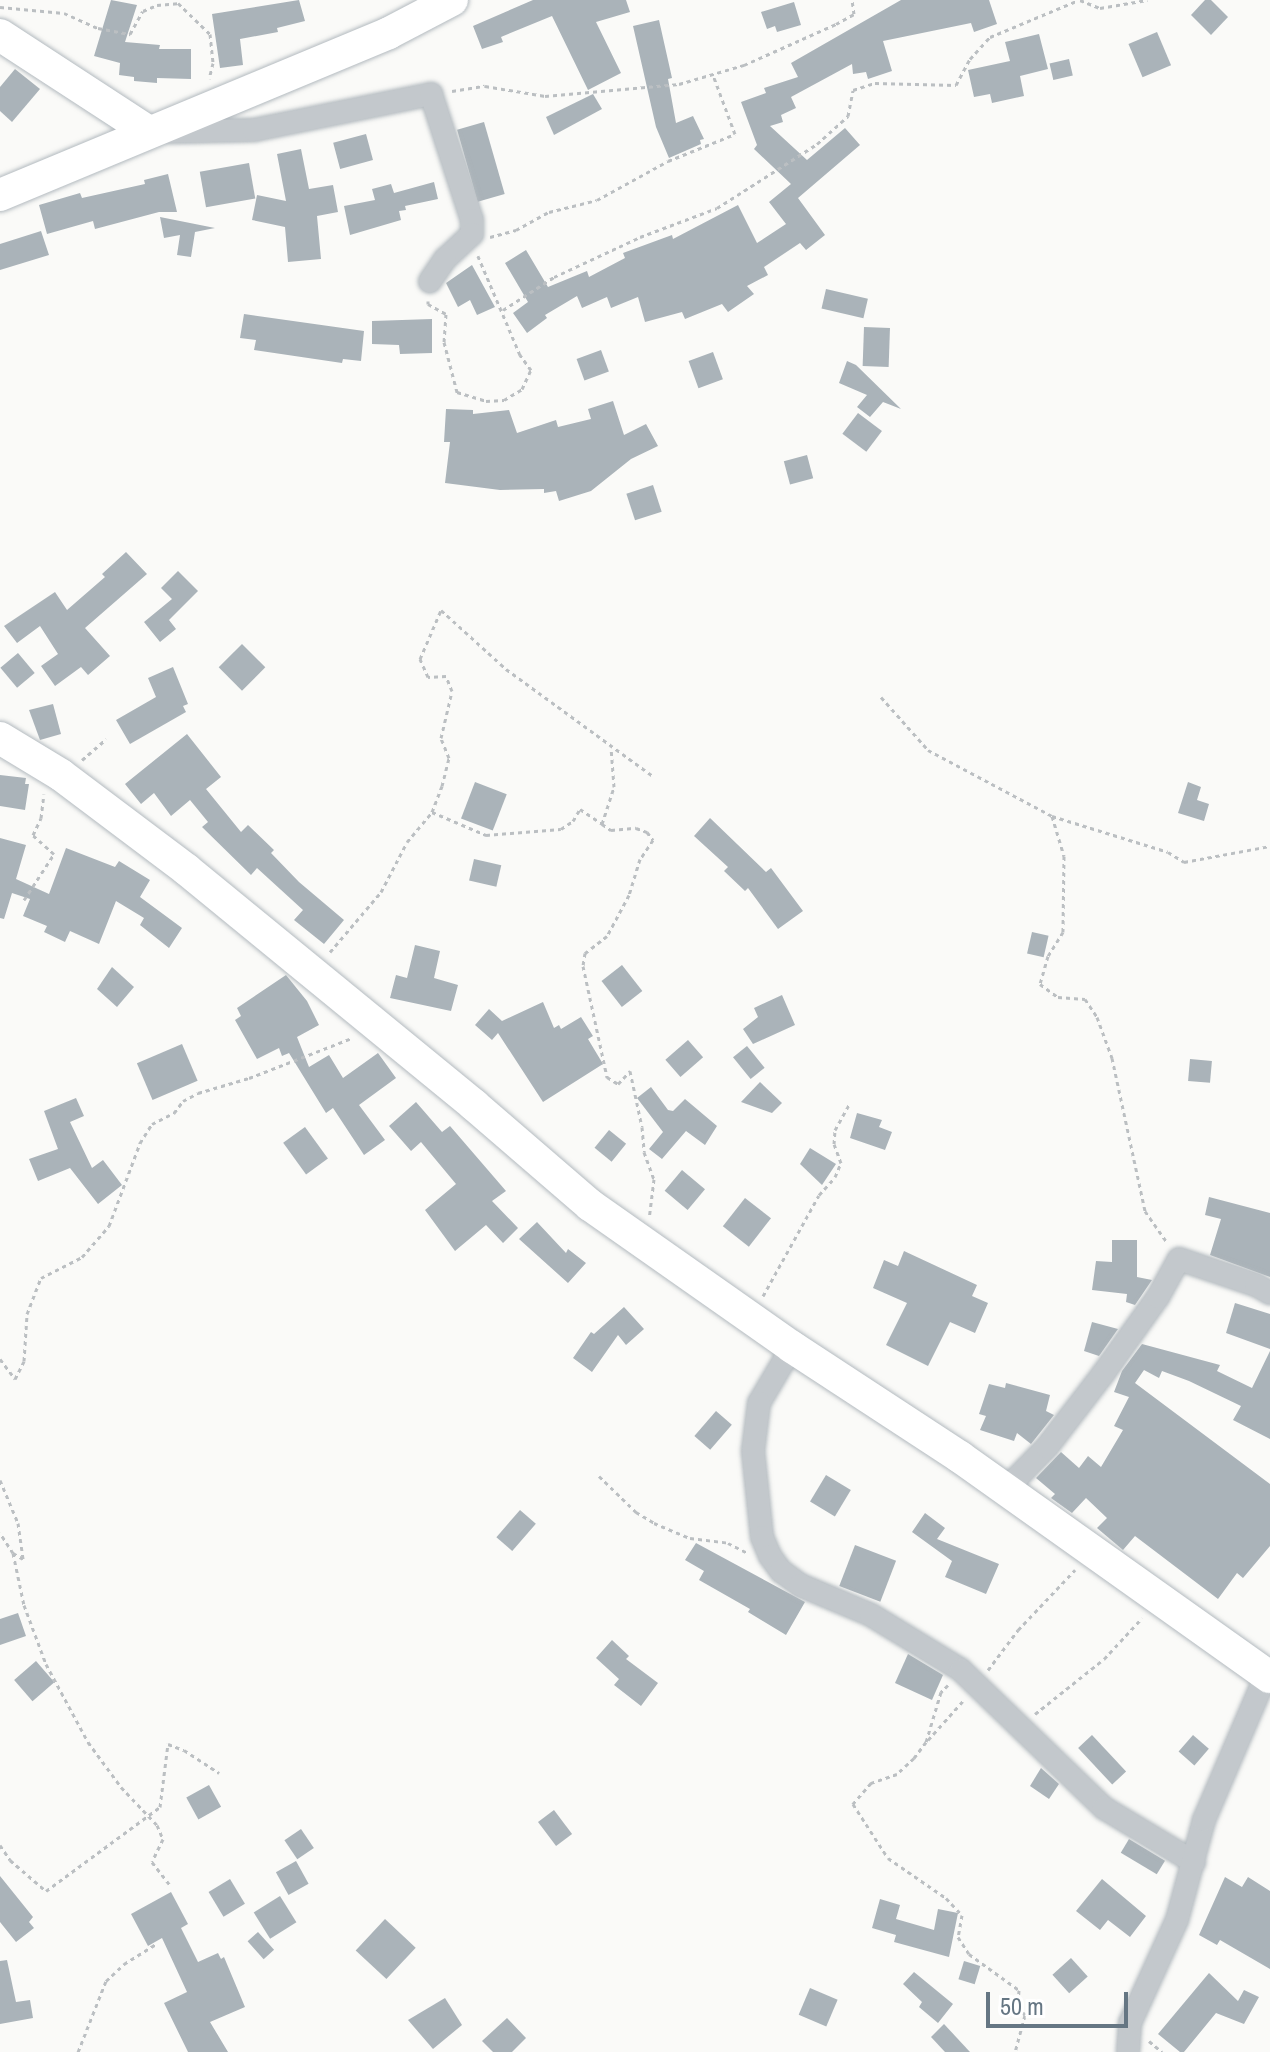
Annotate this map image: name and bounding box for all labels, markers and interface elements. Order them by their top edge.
scale bar [990,1976,1132,2026]
text: 50 m [1000,1990,1044,2022]

